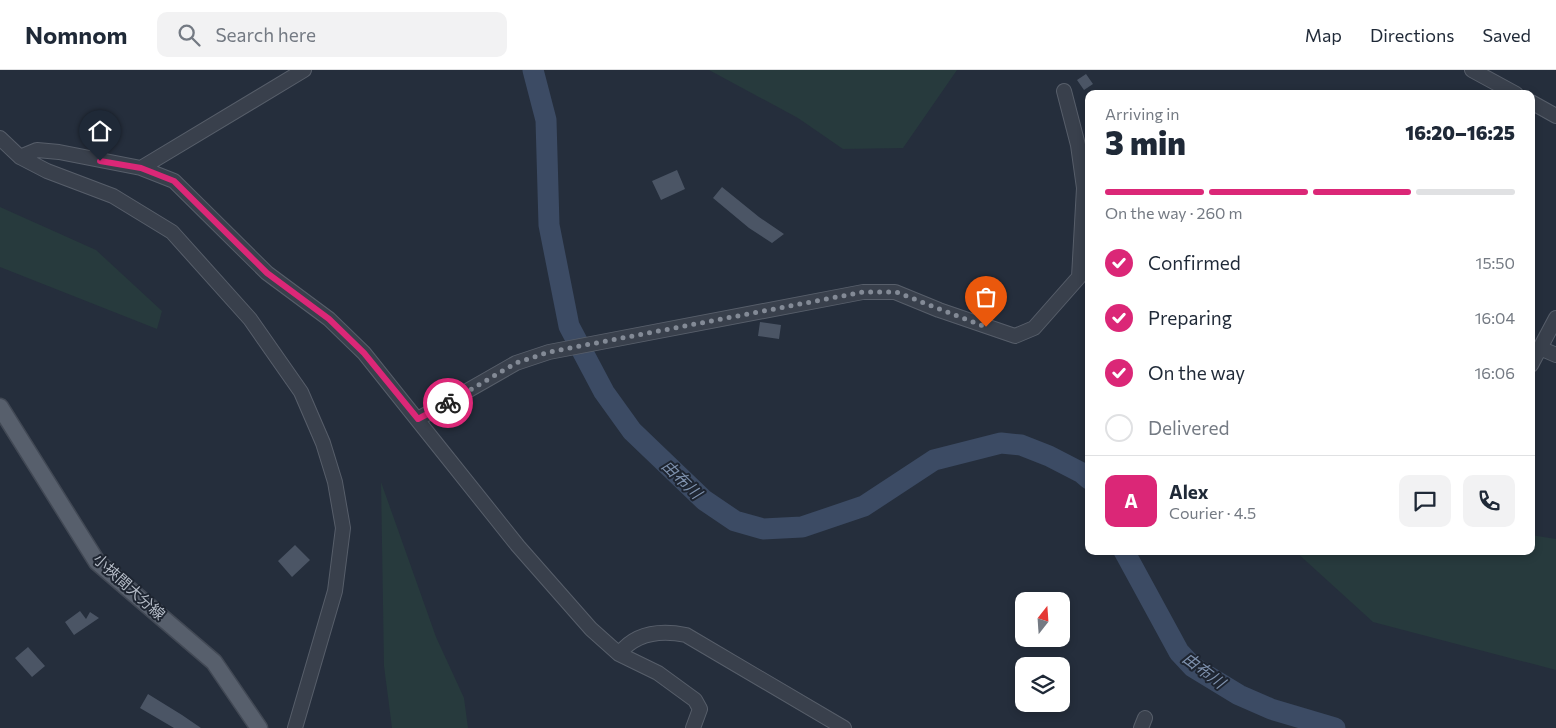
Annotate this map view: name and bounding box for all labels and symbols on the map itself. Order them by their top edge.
pin [79,110,121,161]
pin [965,276,1007,327]
courier [423,378,473,428]
water label: 由布川 [658,455,708,504]
street label: 小挾間大分線 [90,549,169,623]
north arrow [1015,592,1070,648]
water label: 由布川 [1179,648,1231,693]

